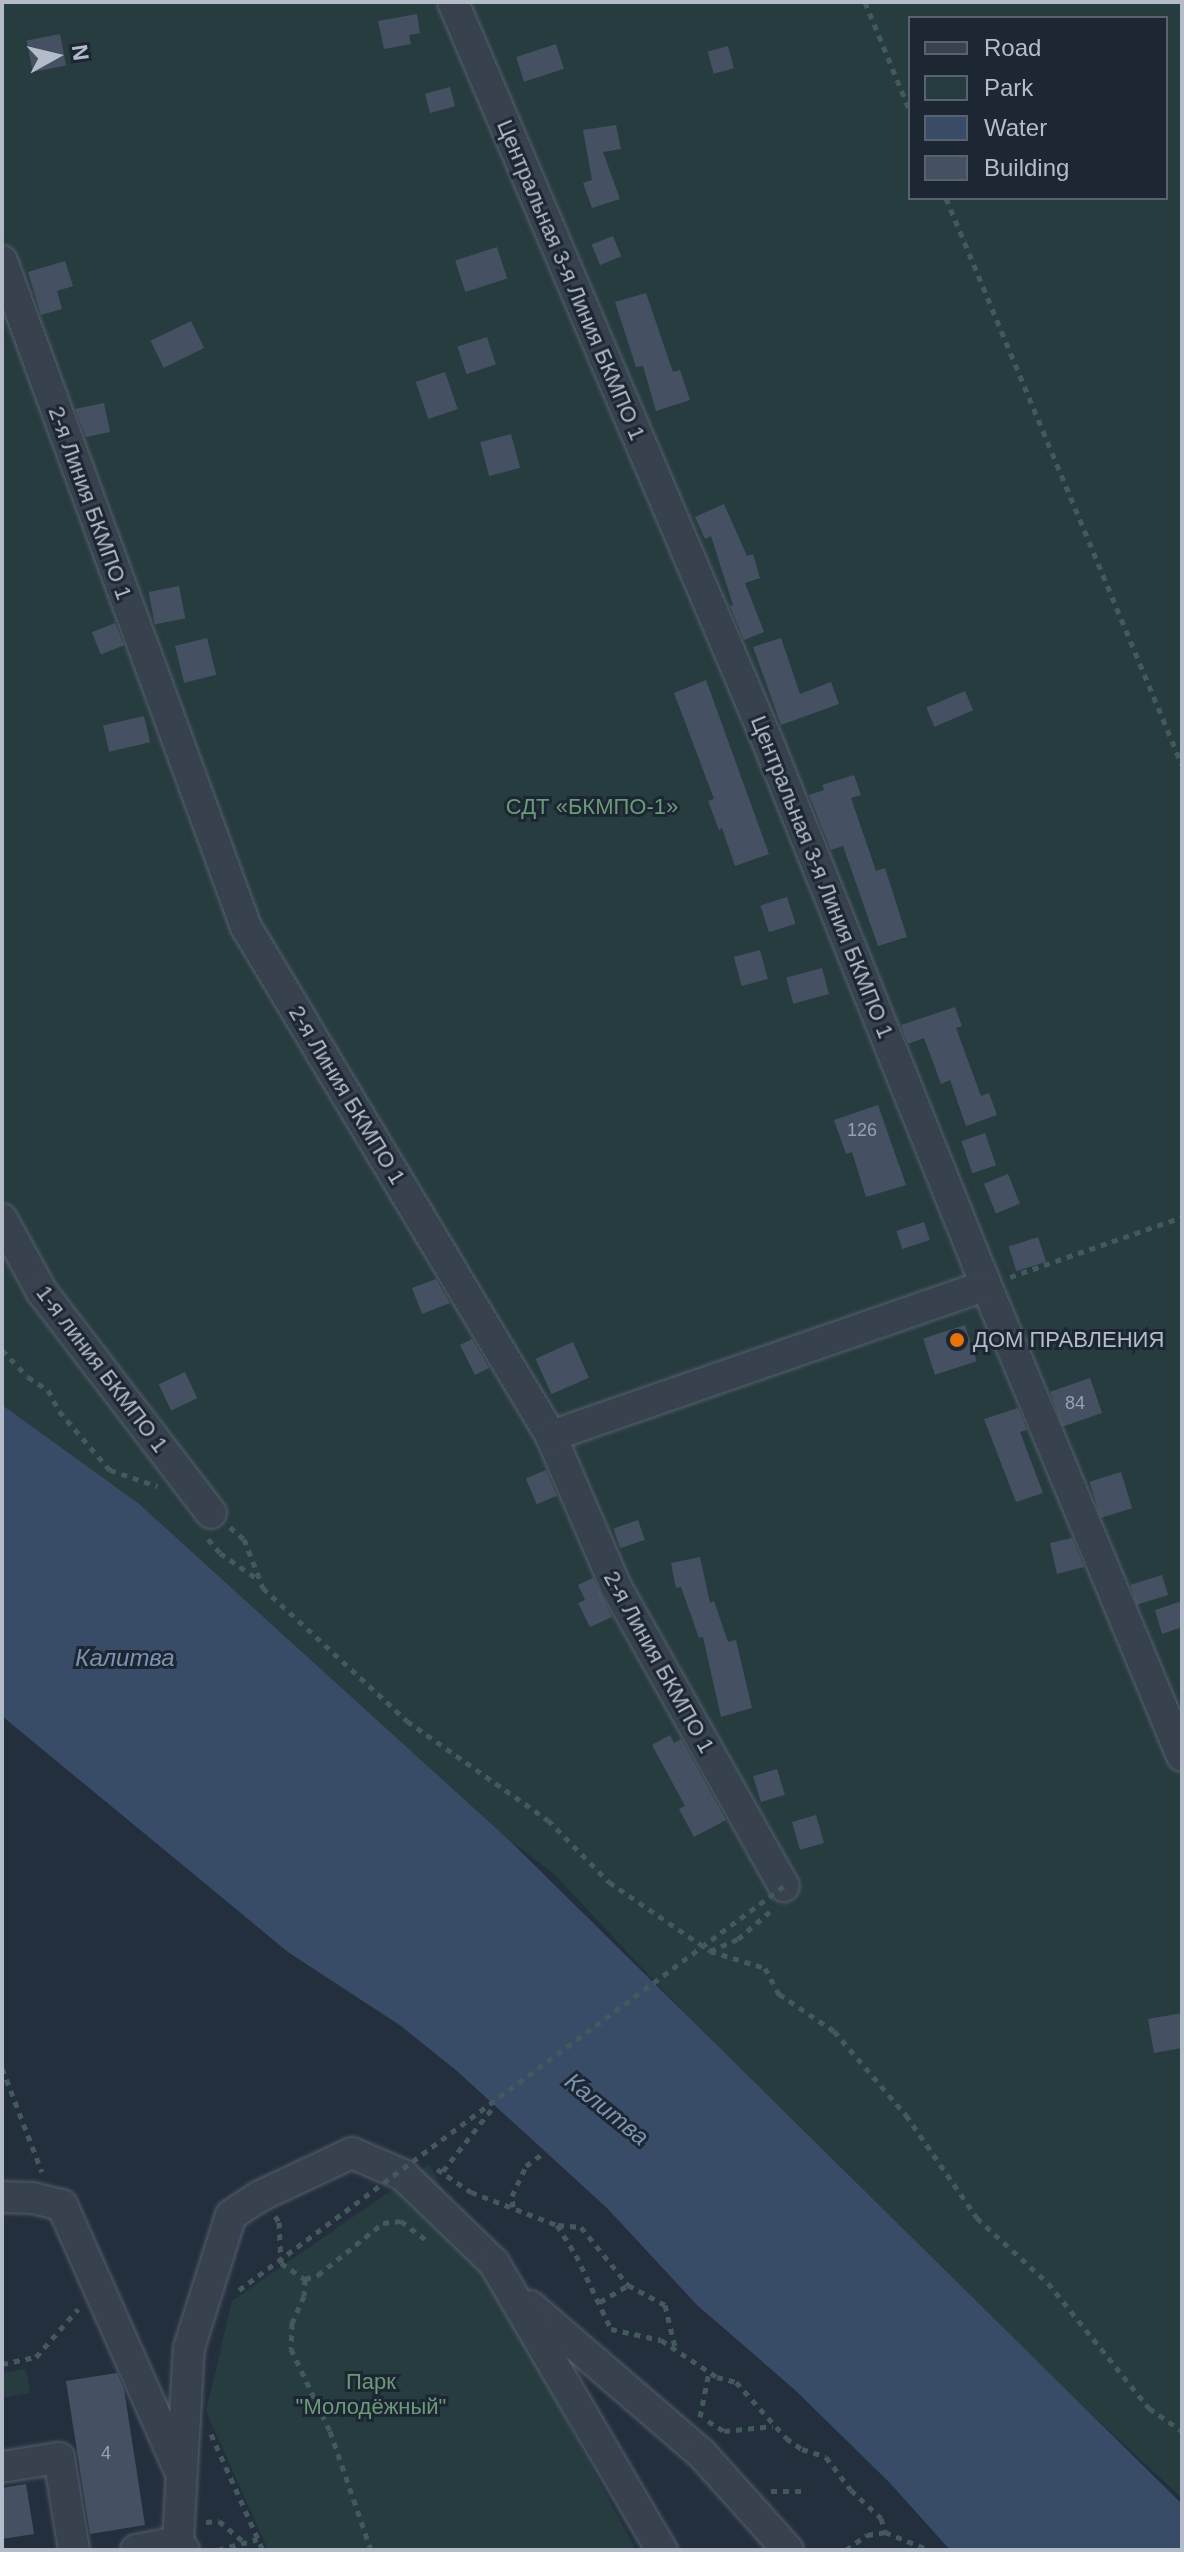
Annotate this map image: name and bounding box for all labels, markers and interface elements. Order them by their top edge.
north arrow [16,16,96,96]
legend [908,16,1168,200]
text: Road [984,34,1041,61]
text: N [67,43,94,62]
text: Park [984,74,1033,101]
text: Water [984,114,1047,141]
street label: Центральная 3-я Линия БКМПО 1 [491,116,651,444]
text: Building [984,154,1069,181]
street label: 2-я Линия БКМПО 1 [43,403,137,603]
street label: Центральная 3-я Линия БКМПО 1 [745,712,899,1042]
park label: СДТ «БКМПО-1» [506,794,678,820]
street label: 2-я Линия БКМПО 1 [283,1001,411,1189]
house number: 126 [847,1119,877,1141]
street label: 1-я линия БКМПО 1 [31,1280,173,1458]
place label: ДОМ ПРАВЛЕНИЯ [973,1327,1164,1353]
marker: ДОМ ПРАВЛЕНИЯ [948,1331,966,1349]
house number: 84 [1065,1392,1085,1414]
street label: 2-я Линия БКМПО 1 [598,1567,720,1757]
water label: Калитва [75,1644,175,1672]
water label: Калитва [559,2067,655,2151]
park label: Парк "Молодёжный" [296,2368,446,2420]
house number: 4 [101,2442,111,2464]

